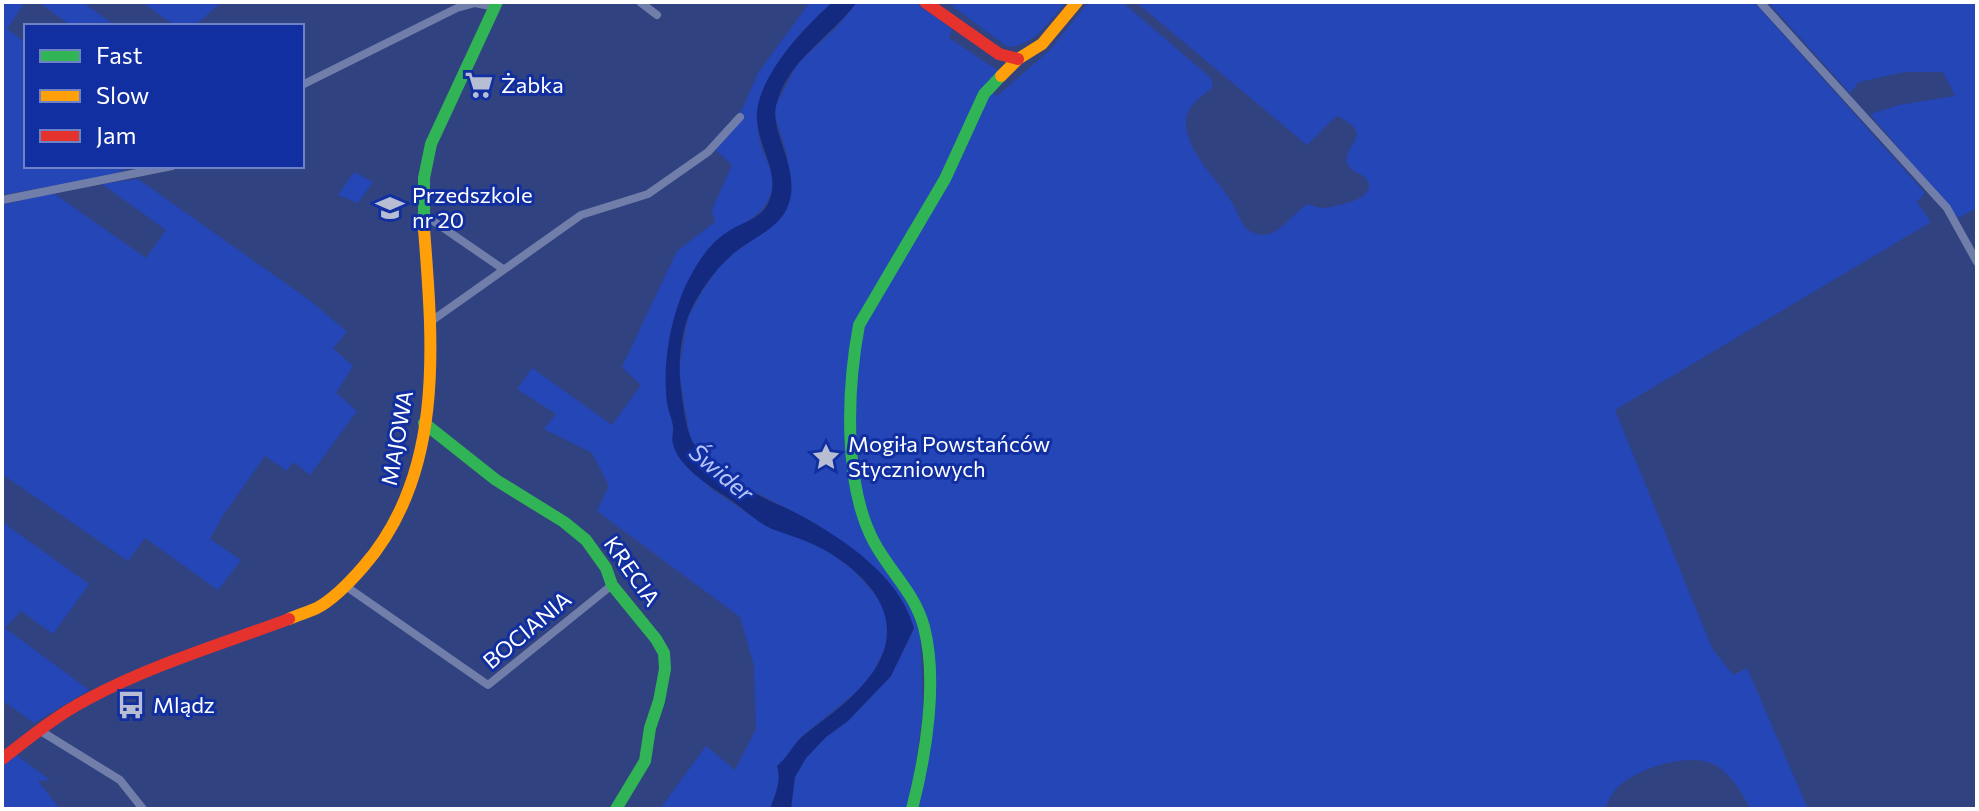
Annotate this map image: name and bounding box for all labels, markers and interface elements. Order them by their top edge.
legend [24,24,304,168]
text: Fast [96,40,143,69]
supermarket icon: Żabka [464,70,494,100]
place label: Żabka [501,71,564,98]
text: Slow [96,80,149,109]
text: Jam [96,120,136,149]
place label: Przedszkole nr 20 [412,181,533,233]
school or university icon: Przedszkole nr 20 [375,193,405,223]
street label: MAJOWA [375,388,418,488]
place label: Mogiła Powstańców Styczniowych [848,430,1051,482]
water label: Świder [684,437,761,508]
place icon: Mogiła Powstańców Styczniowych [811,442,841,472]
street label: KRECIA [599,531,666,611]
street label: BOCIANIA [477,585,576,674]
bus stop icon: Mlądz [116,690,146,720]
place label: Mlądz [153,691,215,718]

